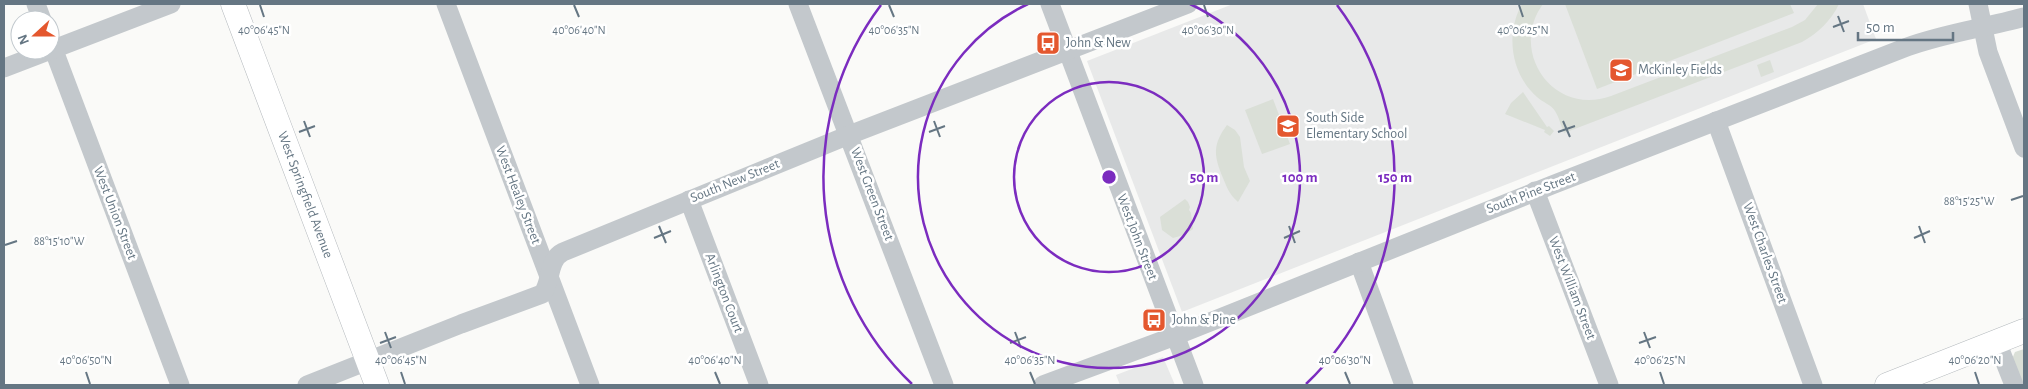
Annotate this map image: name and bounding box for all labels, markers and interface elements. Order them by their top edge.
north arrow [10,10,60,60]
scale bar [1858,10,1953,42]
text: 50 m [1866,20,1895,35]
text: 40°06'45"N [238,24,290,36]
text: 40°06'40"N [552,24,606,36]
text: 40°06'35"N [868,24,920,36]
text: 40°06'30"N [1182,24,1234,36]
text: 40°06'25"N [1497,24,1549,36]
bus stop icon: John & New [1035,30,1061,56]
text: N [16,32,32,46]
place label: John & New [1066,36,1131,50]
school or university icon: McKinley Fields [1608,57,1634,83]
place label: McKinley Fields [1638,63,1722,77]
place label: South Side Elementary School [1306,111,1408,141]
school or university icon: South Side Elementary School [1275,113,1301,139]
street label: West Springfield Avenue [275,130,335,260]
street label: West Healey Street [493,144,543,246]
street label: West Green Street [848,146,896,243]
street label: South New Street [688,157,782,205]
street label: West Union Street [91,164,139,262]
centre of rings [1100,168,1118,186]
street label: South Pine Street [1485,169,1578,216]
text: 50 m [1190,170,1218,185]
text: 100 m [1282,170,1318,185]
text: 150 m [1378,170,1412,185]
street label: West John Street [1114,192,1160,282]
text: 88°15'25"W [1944,195,1995,207]
street label: West Charles Street [1740,201,1790,306]
street label: West William Street [1546,234,1598,342]
text: 88°15'10"W [34,235,85,247]
street label: Arlington Court [702,251,746,335]
bus stop icon: John & Pine [1141,307,1167,333]
place label: John & Pine [1172,313,1236,327]
text: 40°06'50"N [60,354,112,366]
text: 40°06'45"N [375,354,427,366]
text: 40°06'40"N [688,354,742,366]
text: 40°06'35"N [1004,354,1056,366]
text: 40°06'30"N [1319,354,1371,366]
text: 40°06'25"N [1634,354,1686,366]
text: 40°06'20"N [1949,354,2001,366]

